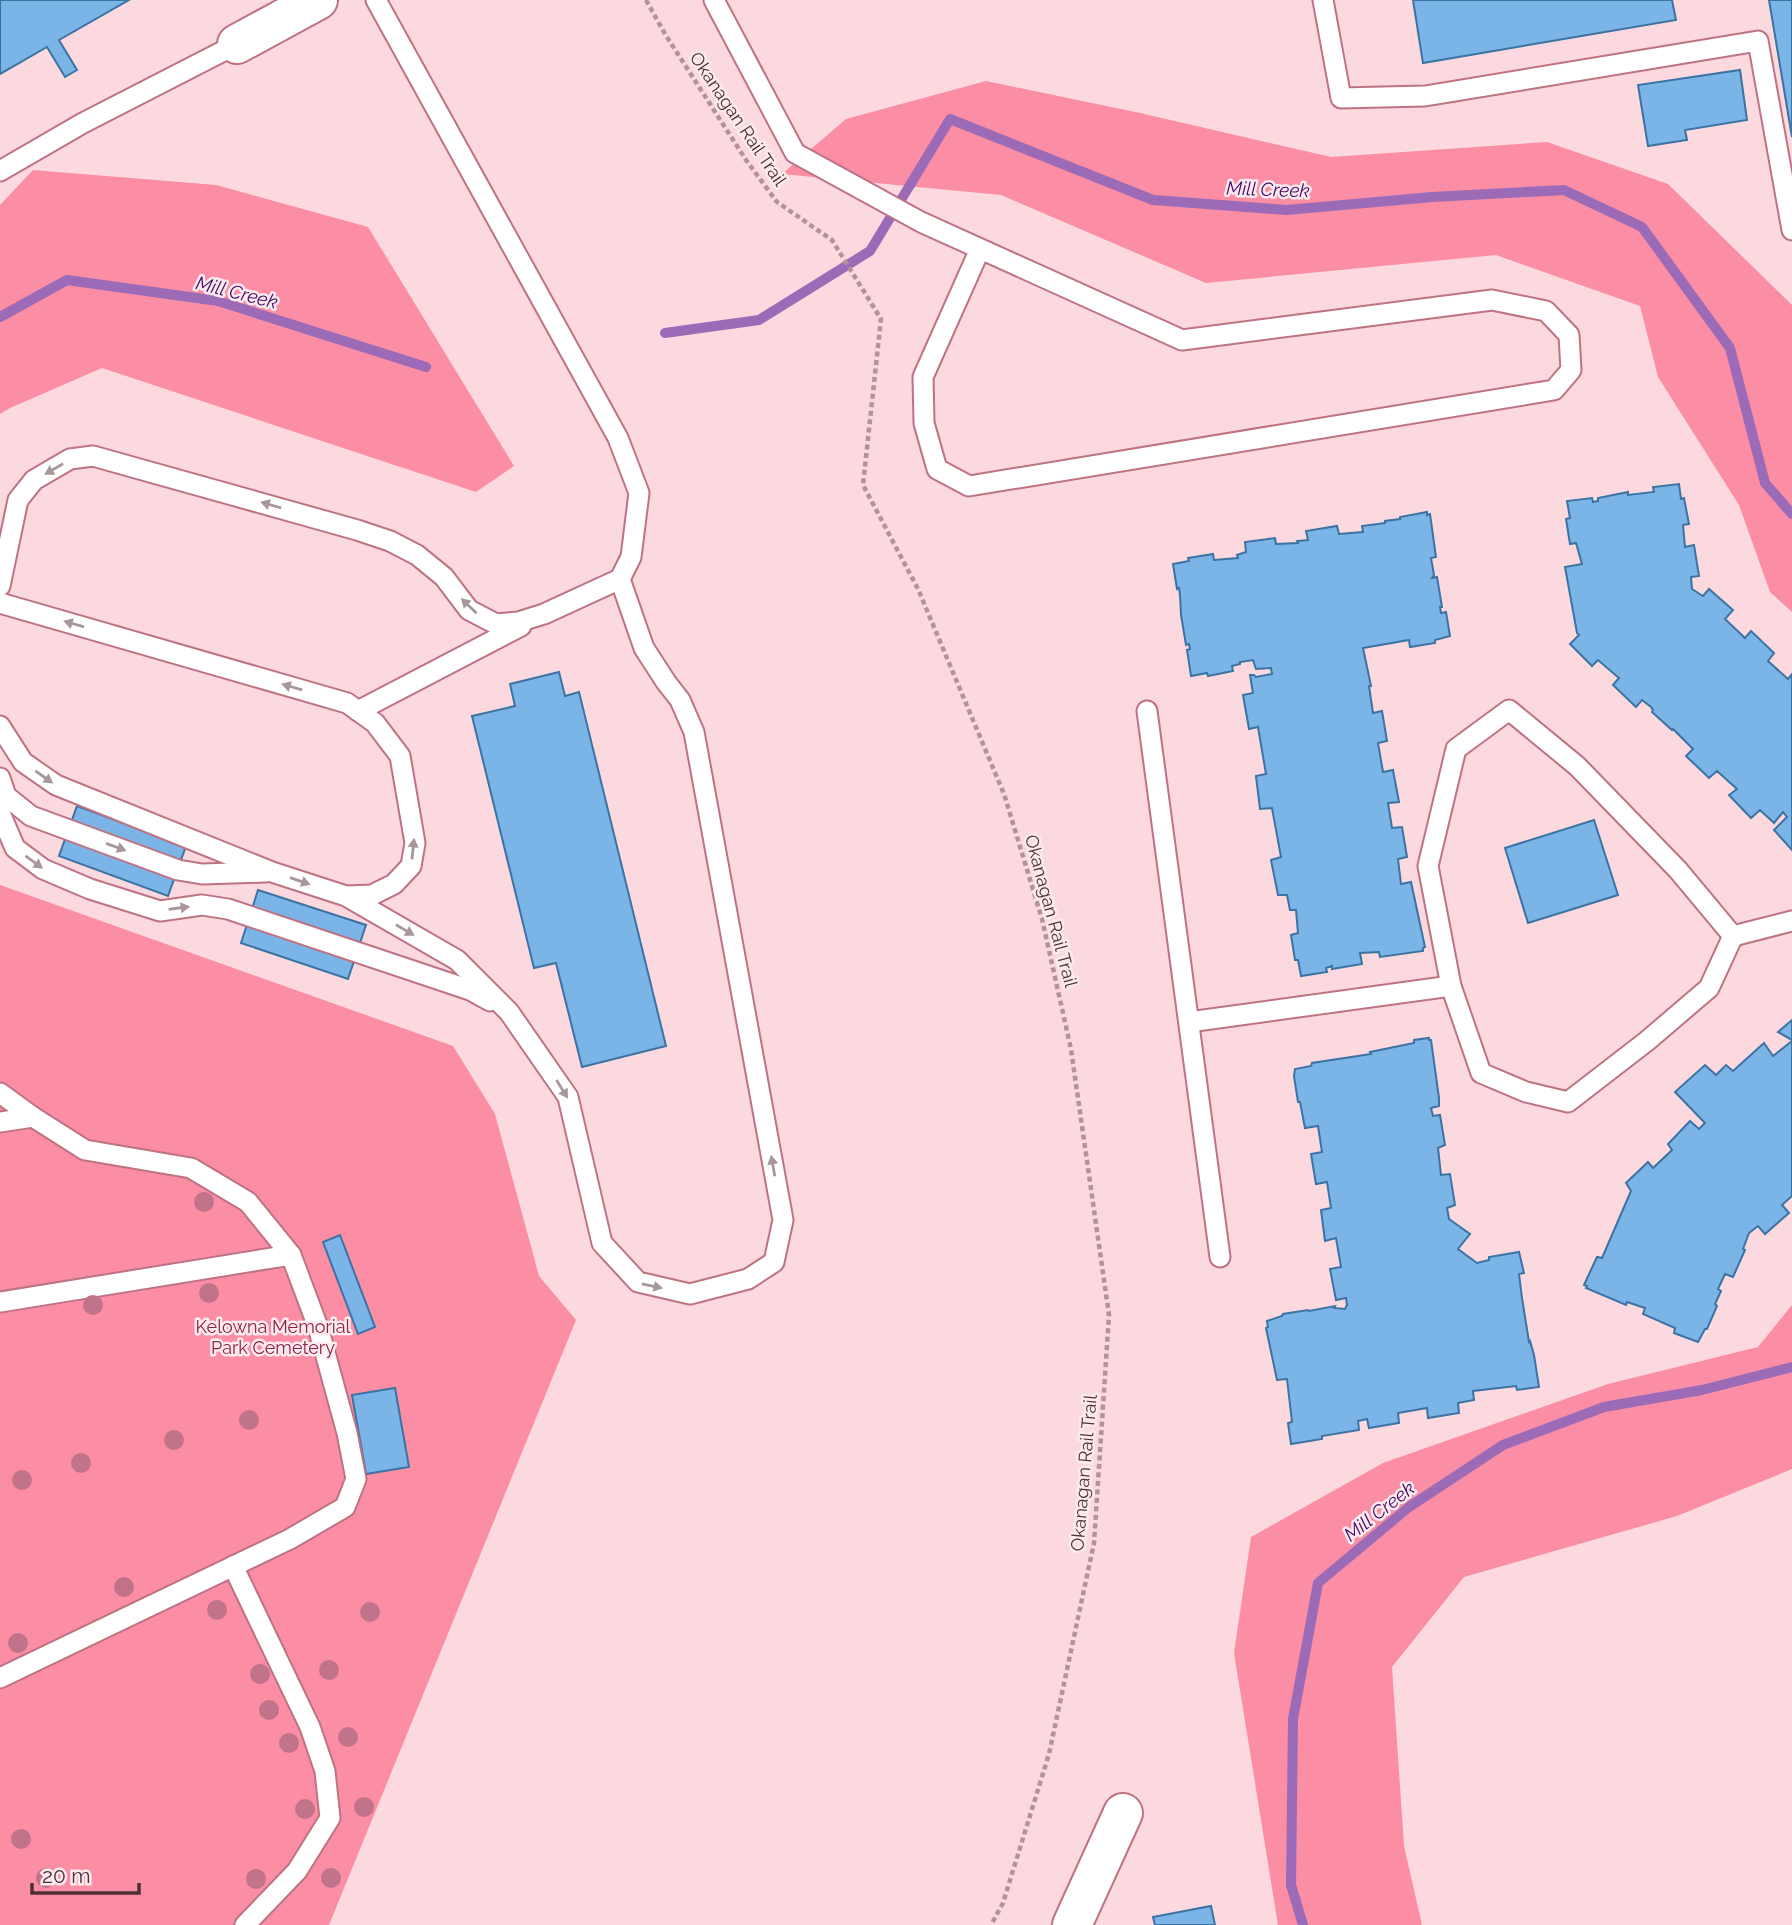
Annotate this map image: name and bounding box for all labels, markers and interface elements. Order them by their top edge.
street label: Okanagan Rail Trail [686,48,791,190]
water label: Mill Creek [1226,177,1310,201]
water label: Mill Creek [194,271,280,313]
one-way arrow [44,463,63,475]
one-way arrow [261,500,282,510]
one-way arrow [460,598,477,614]
one-way arrow [63,619,84,629]
one-way arrow [282,682,303,692]
one-way arrow [35,770,53,784]
street label: Okanagan Rail Trail [1021,832,1082,990]
one-way arrow [408,838,419,860]
one-way arrow [106,842,127,853]
one-way arrow [25,855,43,870]
one-way arrow [290,876,311,887]
one-way arrow [169,902,191,913]
one-way arrow [395,924,415,936]
one-way arrow [555,1080,568,1099]
one-way arrow [768,1155,779,1177]
one-way arrow [641,1280,663,1291]
park label: Kelowna Memorial Park Cemetery [196,1316,350,1358]
street label: Okanagan Rail Trail [1066,1394,1101,1552]
water label: Mill Creek [1339,1477,1419,1545]
scale bar [32,1852,138,1896]
text: 20 m [42,1863,90,1888]

